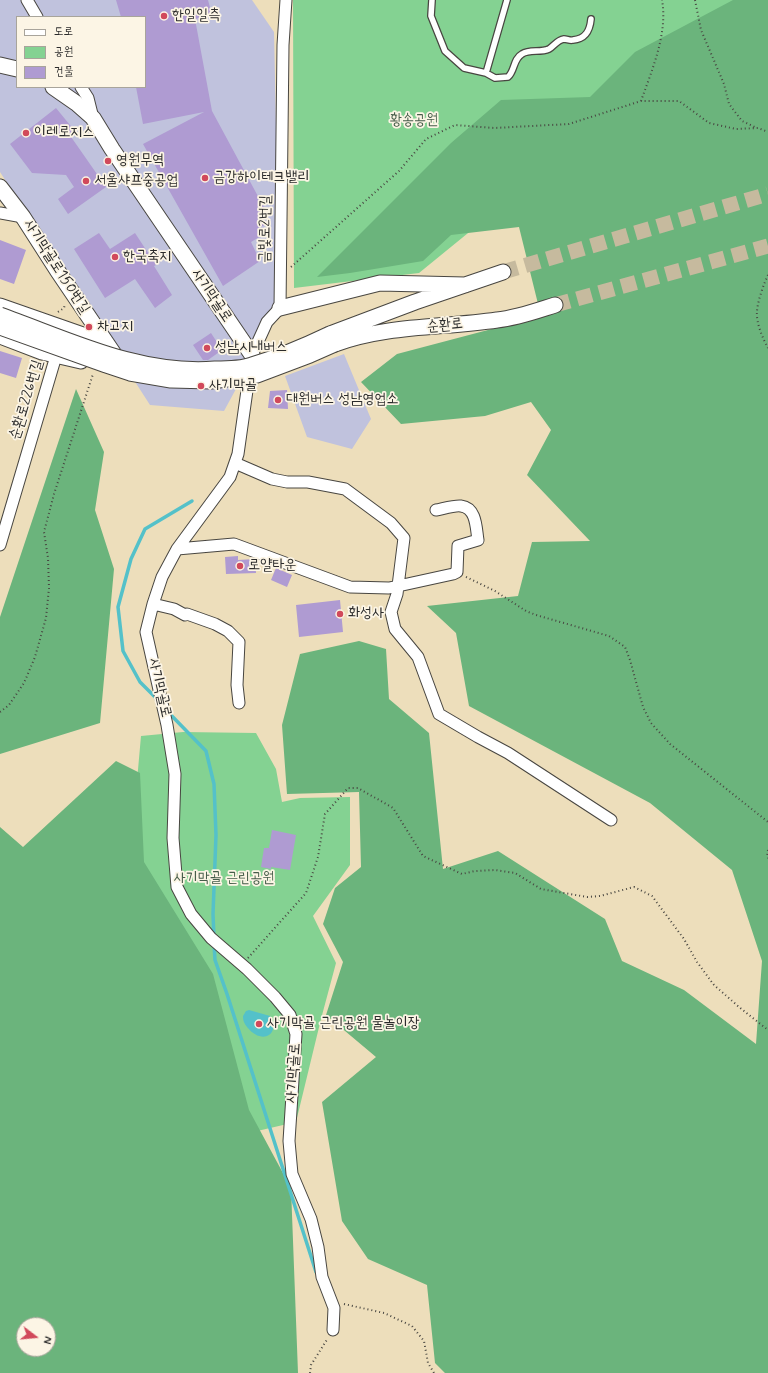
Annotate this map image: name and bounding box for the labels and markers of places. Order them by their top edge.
place label: 한일일측 [172,7,220,25]
marker: 한일일측 [159,11,169,21]
place label: 이레로지스 [34,124,94,142]
marker: 이레로지스 [21,128,31,138]
place label: 영원무역 [116,152,164,170]
marker: 영원무역 [103,156,113,166]
place label: 금강하이테크밸리 [213,169,310,187]
place label: 서울샤프중공업 [94,172,178,190]
marker: 금강하이테크밸리 [200,173,210,183]
marker: 서울샤프중공업 [81,176,91,186]
place label: 한국축지 [123,248,171,266]
marker: 한국축지 [110,252,120,262]
place label: 차고지 [97,318,133,336]
marker: 차고지 [84,322,94,332]
place label: 성남시내버스 [215,339,287,357]
marker: 성남시내버스 [202,343,212,353]
place label: 사기막골 [209,377,257,395]
marker: 사기막골 [196,381,206,391]
place label: 대원버스 성남영업소 [286,391,399,409]
marker: 대원버스 성남영업소 [273,395,283,405]
place label: 로얄타운 [248,557,296,575]
marker: 로얄타운 [235,561,245,571]
place label: 화성사 [348,605,384,623]
marker: 화성사 [335,609,345,619]
place label: 사기막골 근린공원 물놀이장 [267,1015,420,1033]
marker: 사기막골 근린공원 물놀이장 [254,1019,264,1029]

